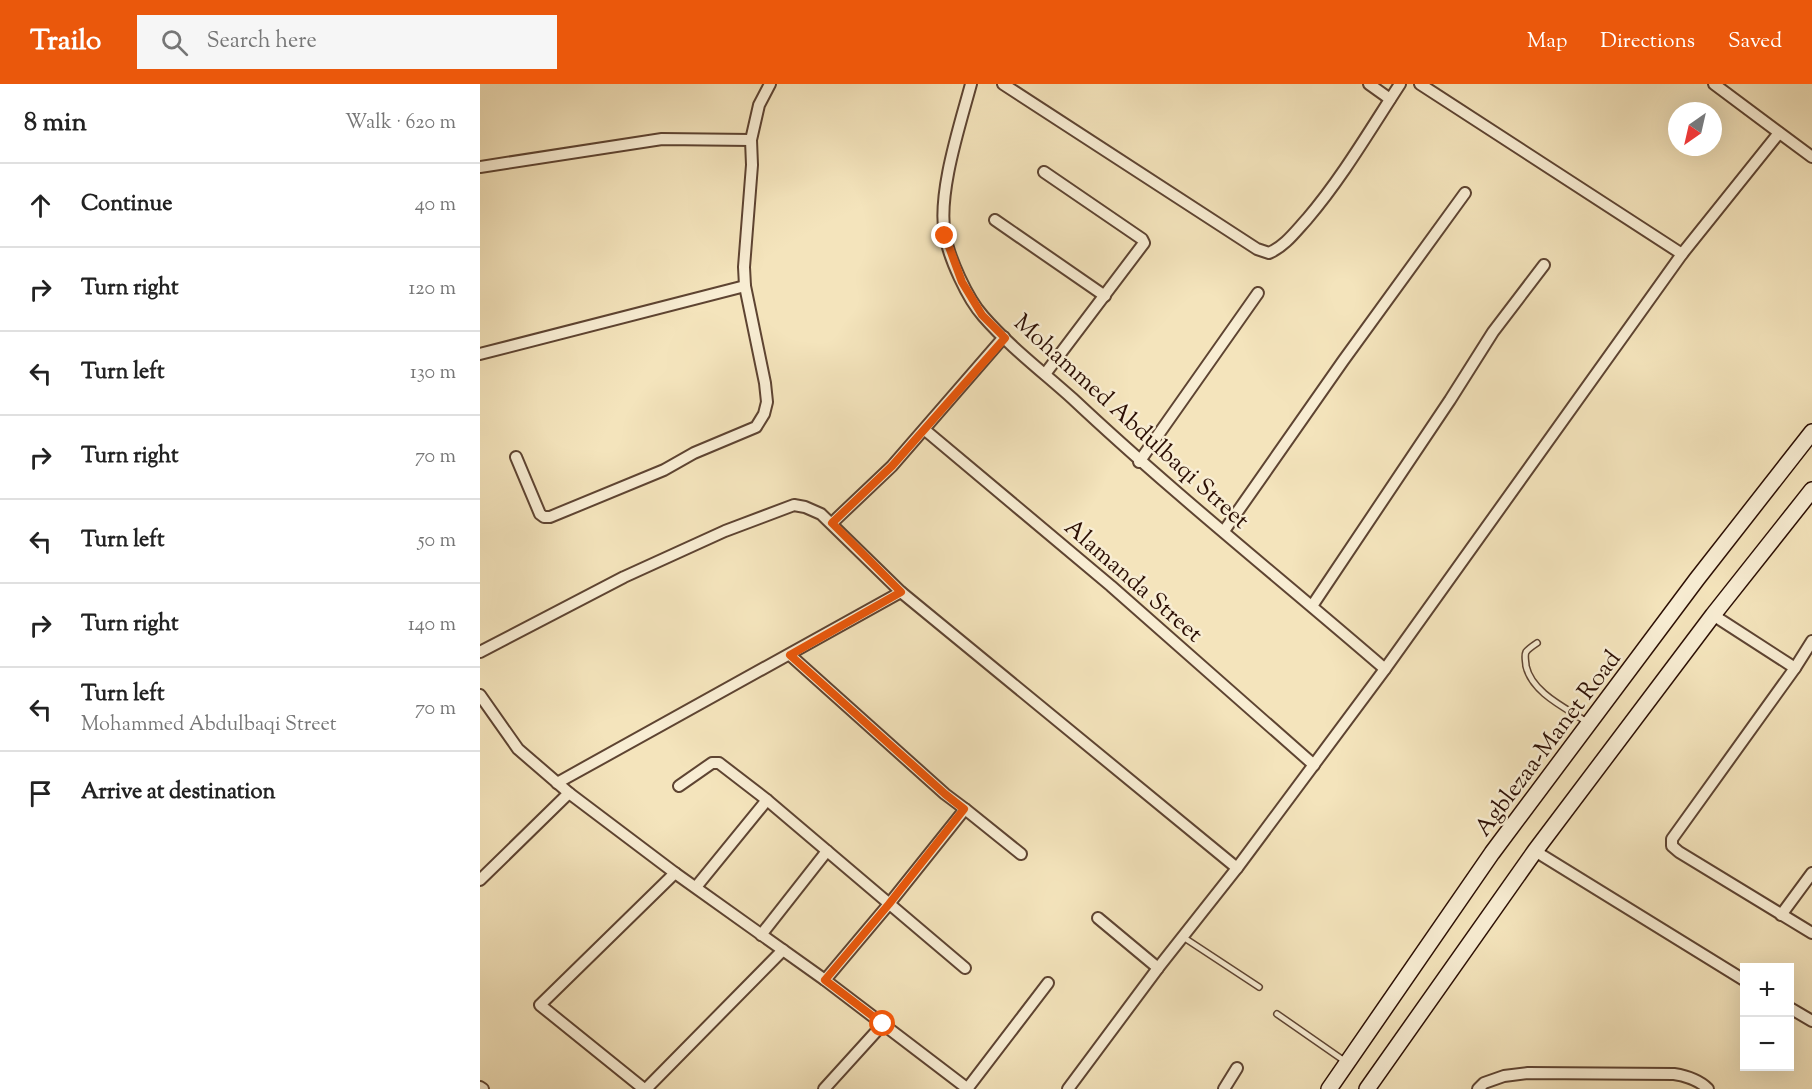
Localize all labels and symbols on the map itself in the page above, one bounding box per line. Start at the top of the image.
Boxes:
north arrow [1668,102,1722,156]
route end [931,222,957,248]
street label: Mohammed Abdulbaqi Street [1005,307,1256,538]
street label: Alamanda Street [1056,512,1209,651]
street label: Agblezaa-Manet Road [1467,644,1630,844]
route start [869,1010,895,1036]

